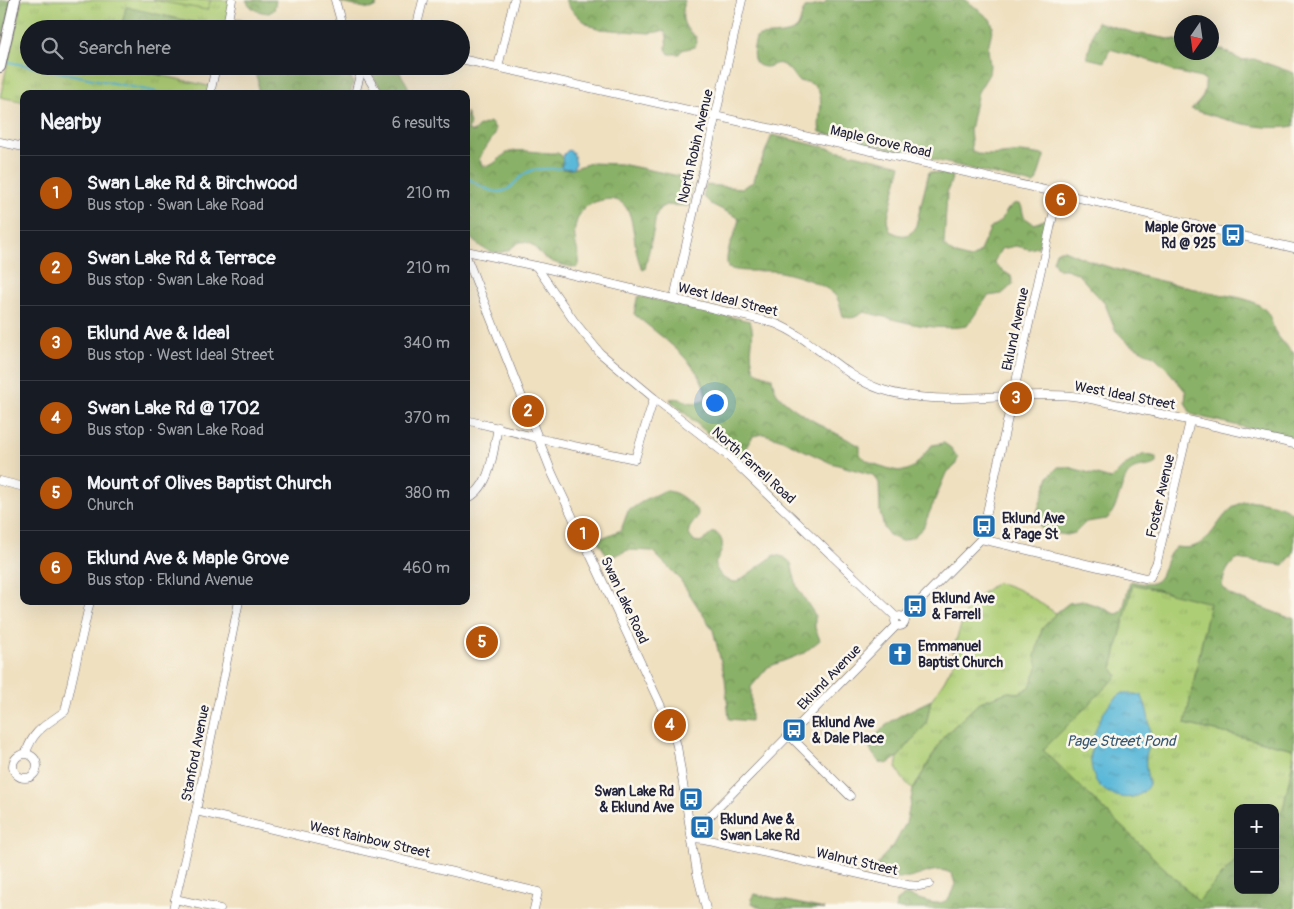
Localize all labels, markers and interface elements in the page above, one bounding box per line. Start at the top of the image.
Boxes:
north arrow [1174,15,1219,60]
search box [20,20,470,75]
icon: search [38,34,66,62]
text: Search here [78,36,171,60]
street label: North Robin Avenue [674,88,717,205]
text: Nearby [40,109,101,136]
text: 6 results [392,113,450,133]
street label: Maple Grove Road [829,122,933,161]
text: Swan Lake Rd & Birchwood [87,171,298,195]
pin: 6 [1045,181,1077,219]
text: 1 [53,183,59,203]
text: 210 m [406,183,450,203]
text: Bus stop · Swan Lake Road [87,195,264,215]
place label: Maple Grove Rd @ 925 [1145,219,1217,252]
bus stop icon: Maple Grove Rd @ 925 [1220,222,1246,248]
text: Swan Lake Rd & Terrace [87,246,276,270]
text: 2 [52,258,60,278]
text: 210 m [406,258,450,278]
text: Bus stop · Swan Lake Road [87,270,264,290]
street label: West Ideal Street [676,279,780,320]
street label: Eklund Avenue [998,286,1033,372]
text: Eklund Ave & Ideal [87,321,230,345]
text: 3 [52,333,60,353]
text: 340 m [403,333,450,353]
text: Bus stop · West Ideal Street [87,345,274,365]
street label: West Ideal Street [1073,377,1177,414]
pin: 3 [1000,379,1032,417]
your location [702,390,728,416]
pin: 2 [512,392,544,430]
text: Swan Lake Rd @ 1702 [87,396,260,420]
text: 4 [51,408,61,428]
text: 370 m [404,408,450,428]
text: Bus stop · Swan Lake Road [87,420,264,440]
street label: North Farrell Road [708,423,799,507]
street label: Foster Avenue [1143,453,1178,539]
text: Mount of Olives Baptist Church [87,471,331,495]
text: 5 [52,483,60,503]
text: 380 m [404,483,450,503]
text: Church [87,495,134,515]
place label: Eklund Ave & Page St [1002,510,1066,543]
bus stop icon: Eklund Ave & Page St [971,513,997,539]
pin: 1 [567,515,599,553]
text: Eklund Ave & Maple Grove [87,546,289,570]
street label: Swan Lake Road [597,554,652,646]
text: 6 [51,558,61,578]
text: 460 m [403,558,450,578]
text: Bus stop · Eklund Avenue [87,570,253,590]
place label: Eklund Ave & Farrell [932,590,996,623]
bus stop icon: Eklund Ave & Farrell [902,593,928,619]
pin: 5 [466,623,498,661]
place label: Emmanuel Baptist Church [918,638,1003,671]
street label: Eklund Avenue [794,641,865,714]
church icon: Emmanuel Baptist Church [887,641,913,667]
street label: Stanford Avenue [178,703,213,803]
pin: 4 [654,706,686,744]
place label: Eklund Ave & Dale Place [812,714,885,747]
bus stop icon: Eklund Ave & Dale Place [781,717,807,743]
water label: Page Street Pond [1067,732,1177,751]
place label: Swan Lake Rd & Eklund Ave [594,783,675,816]
bus stop icon: Swan Lake Rd & Eklund Ave [678,786,704,812]
map controls [1234,804,1279,894]
button: + [1234,804,1279,849]
place label: Eklund Ave & Swan Lake Rd [720,811,800,844]
bus stop icon: Eklund Ave & Swan Lake Rd [689,814,715,840]
street label: West Rainbow Street [308,817,432,862]
street label: Walnut Street [814,844,900,879]
button: − [1234,849,1279,894]

